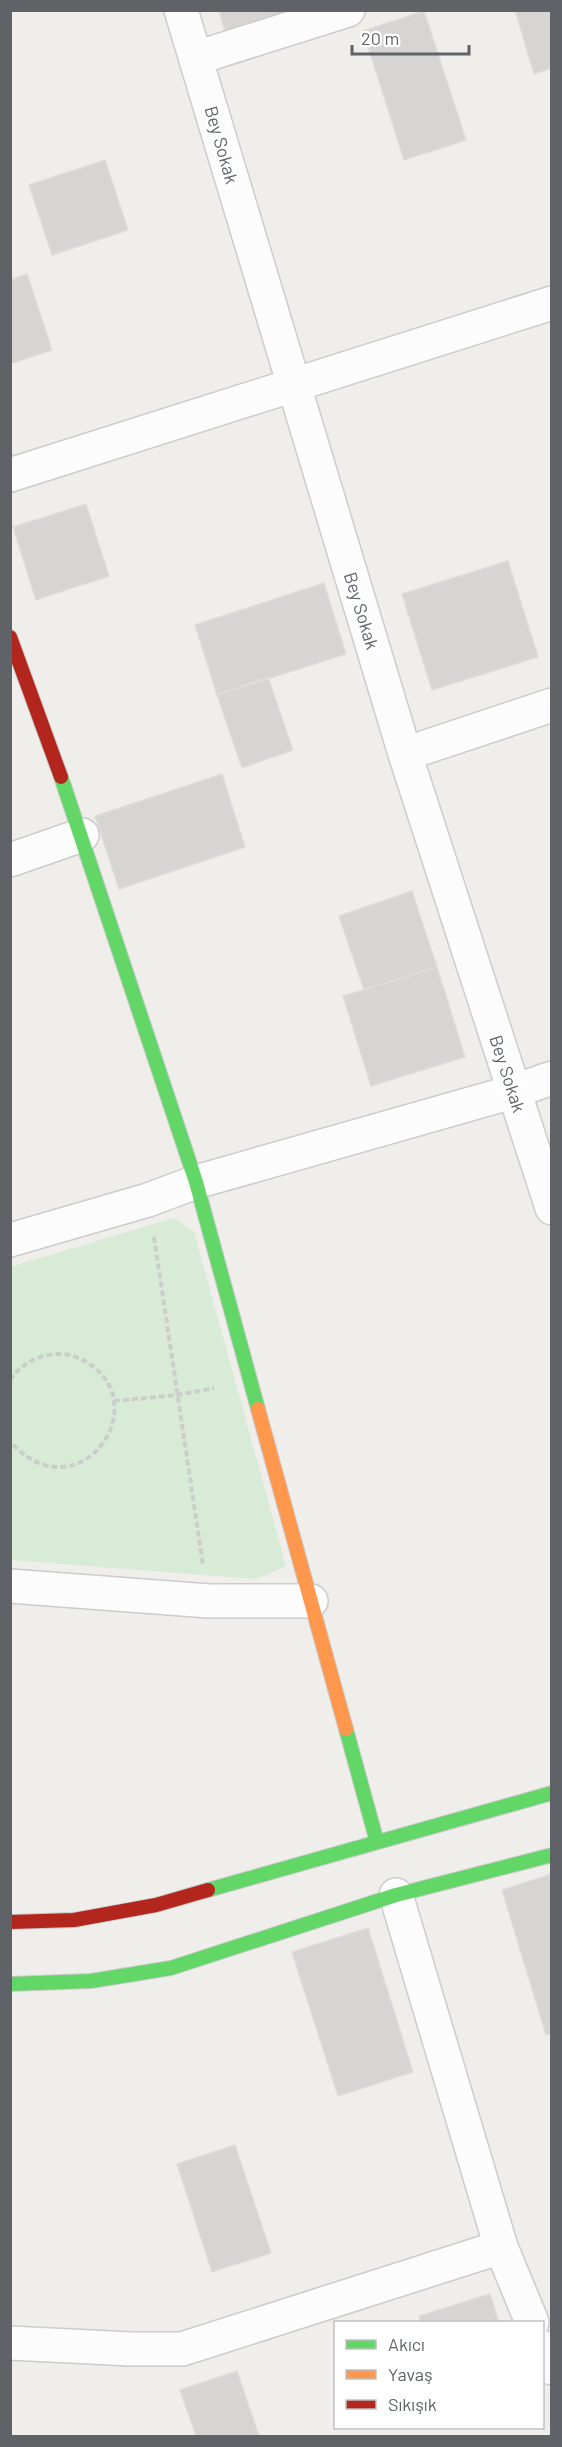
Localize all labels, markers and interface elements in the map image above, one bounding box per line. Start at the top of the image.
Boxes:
scale bar [352,18,469,56]
text: 20 m [361,27,399,49]
street label: Bey Sokak [200,103,244,186]
street label: Bey Sokak [340,569,384,652]
street label: Bey Sokak [485,1032,531,1115]
legend [334,2321,544,2429]
text: Akıcı [388,2333,425,2355]
text: Yavaş [388,2363,433,2385]
text: Sıkışık [388,2393,437,2415]

